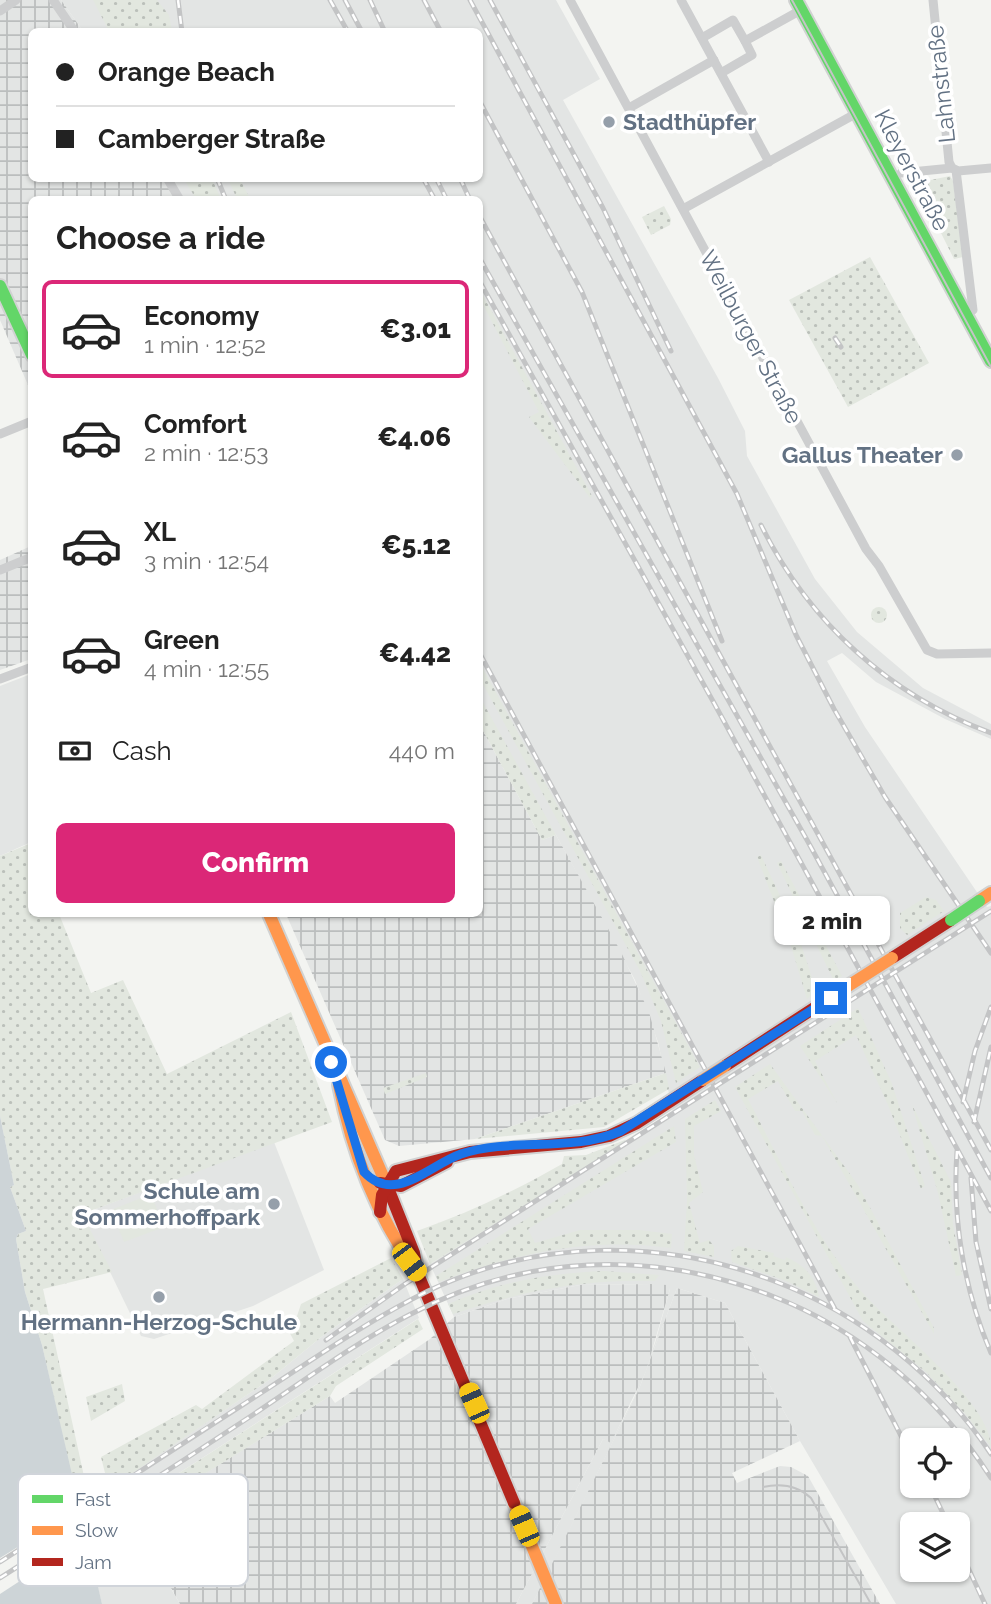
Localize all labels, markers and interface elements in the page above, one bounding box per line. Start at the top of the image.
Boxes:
street label: Lahnstraße [921,24,960,144]
text: Orange Beach [98,57,275,87]
street label: Kleyerstraße [869,105,956,235]
place label: Stadthüpfer [623,108,756,135]
marker: Stadthüpfer [601,114,617,130]
text: Camberger Straße [98,124,325,154]
text: Choose a ride [56,219,265,256]
street label: Weilburger Straße [694,246,808,428]
icon: car [60,298,123,361]
text: Economy [144,301,259,331]
text: €3.01 [380,314,451,344]
text: 1 min · 12:52 [144,331,266,358]
icon: car [60,406,123,469]
text: Comfort [144,409,247,439]
text: €4.06 [377,422,451,452]
text: 2 min · 12:53 [144,439,268,466]
place label: Gallus Theater [782,441,943,468]
marker: Gallus Theater [949,447,965,463]
icon: car [60,514,123,577]
text: XL [144,517,176,547]
text: €5.12 [381,530,451,560]
text: 3 min · 12:54 [144,547,269,574]
icon: car [60,622,123,685]
text: Green [144,625,220,655]
text: €4.42 [379,638,451,668]
text: 4 min · 12:55 [144,655,269,682]
icon: cash [56,732,94,770]
text: Cash [112,736,172,766]
text: 440 m [389,737,455,764]
button: Confirm [56,823,455,903]
callout: 2 min [773,897,889,946]
text: 2 min [802,907,862,934]
route end [815,982,847,1014]
route start [315,1046,347,1078]
place label: Schule am Sommerhoffpark [74,1177,260,1230]
marker: Schule am Sommerhoffpark [266,1196,282,1212]
car [388,1239,431,1285]
marker: Hermann-Herzog-Schule [151,1289,167,1305]
place label: Hermann-Herzog-Schule [21,1308,298,1335]
car [456,1380,493,1426]
map controls [900,1428,970,1582]
button: locate [900,1428,970,1498]
legend [18,1474,248,1586]
text: Fast [75,1488,111,1510]
car [507,1503,542,1549]
button: layers [900,1512,970,1582]
text: Slow [75,1519,119,1541]
text: Jam [75,1551,112,1573]

